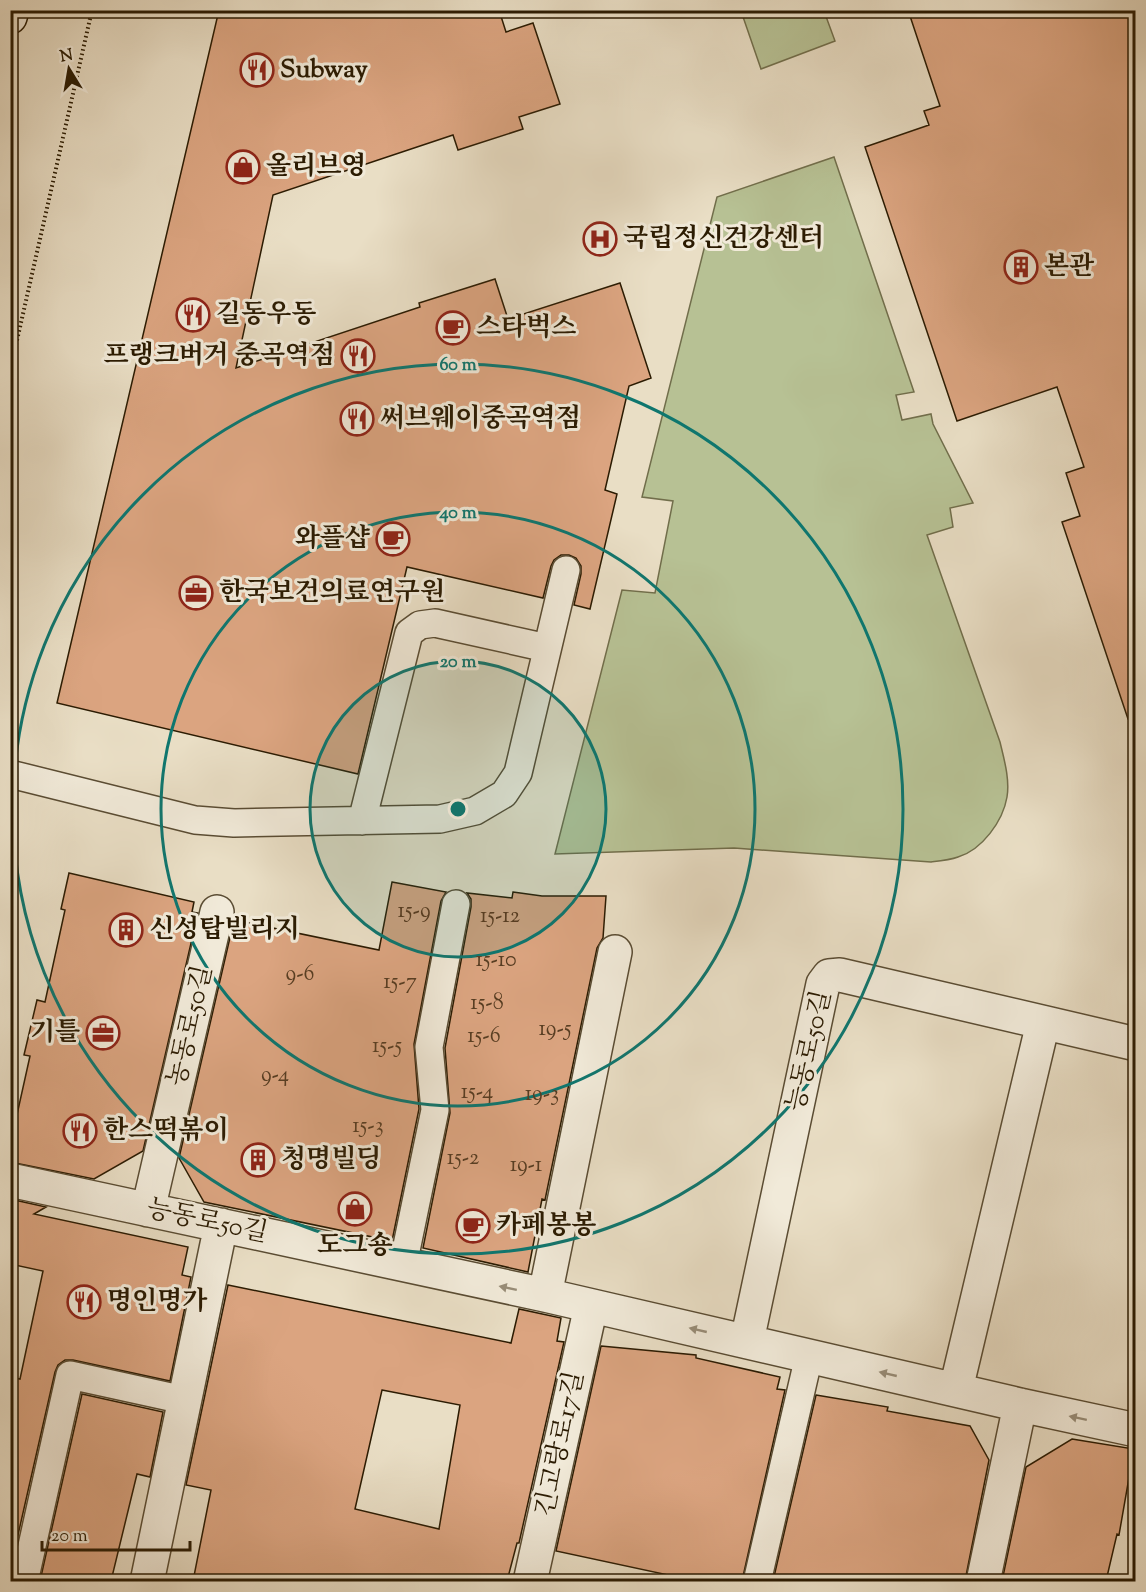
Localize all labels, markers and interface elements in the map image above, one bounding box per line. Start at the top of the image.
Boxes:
north arrow [39,39,99,99]
text: N [58,44,75,69]
restaurant icon: Subway [239,52,275,88]
place label: Subway [280,52,368,89]
shop icon: 올리브영 [225,149,261,185]
place label: 올리브영 [266,149,366,186]
hospital icon: 국립정신건강센터 [582,221,618,257]
place label: 국립정신건강센터 [623,221,824,258]
building icon: 본관 [1003,249,1039,285]
place label: 본관 [1044,249,1095,286]
restaurant icon: 길동우동 [175,297,211,333]
place label: 길동우동 [216,297,316,334]
cafe icon: 스타벅스 [435,310,471,346]
place label: 스타벅스 [476,310,576,347]
place label: 프랭크버거 중곡역점 [103,338,335,375]
restaurant icon: 프랭크버거 중곡역점 [340,338,376,374]
text: 60 m [439,353,477,379]
restaurant icon: 써브웨이중곡역점 [339,401,375,437]
place label: 써브웨이중곡역점 [380,401,581,438]
text: 40 m [438,501,477,527]
place label: 와플샵 [295,521,371,558]
cafe icon: 와플샵 [375,521,411,557]
office icon: 한국보건의료연구원 [178,575,214,611]
place label: 한국보건의료연구원 [219,575,445,612]
text: 20 m [440,650,476,676]
centre of rings [448,799,468,819]
house number: 15-9 [397,896,431,928]
house number: 15-12 [480,901,520,933]
building icon: 신성탑빌리지 [108,912,144,948]
place label: 신성탑빌리지 [149,912,300,949]
house number: 15-10 [475,945,517,977]
house number: 9-6 [285,959,315,991]
street label: 농동로50길 [159,962,223,1090]
house number: 15-7 [383,967,417,999]
street label: 능동로50길 [778,987,842,1115]
house number: 15-8 [470,988,504,1020]
house number: 19-5 [539,1014,572,1046]
place label: 기틀 [30,1015,80,1052]
office icon: 기틀 [85,1015,121,1051]
house number: 15-6 [467,1021,501,1053]
house number: 15-5 [372,1031,402,1063]
house number: 9-4 [261,1060,289,1092]
house number: 15-4 [461,1077,493,1109]
house number: 19-3 [525,1079,559,1111]
house number: 15-3 [352,1111,384,1143]
restaurant icon: 한스떡볶이 [62,1113,98,1149]
place label: 한스떡볶이 [103,1113,229,1150]
building icon: 청명빌딩 [240,1142,276,1178]
place label: 청명빌딩 [281,1142,381,1179]
house number: 15-2 [447,1143,479,1175]
house number: 19-1 [510,1150,543,1182]
street label: 능동로50길 [143,1191,271,1253]
shop icon: 도그숑 [337,1191,373,1227]
cafe icon: 카페봉봉 [455,1208,491,1244]
place label: 카페봉봉 [496,1208,596,1245]
place label: 도그숑 [317,1228,393,1265]
one-way arrow [499,1282,517,1292]
restaurant icon: 명인명가 [66,1284,102,1320]
place label: 명인명가 [107,1284,208,1321]
one-way arrow [689,1325,708,1334]
street label: 긴고랑로17길 [528,1368,594,1520]
one-way arrow [879,1369,898,1378]
one-way arrow [1069,1413,1088,1422]
scale bar [42,1514,190,1552]
text: 20 m [51,1524,88,1550]

